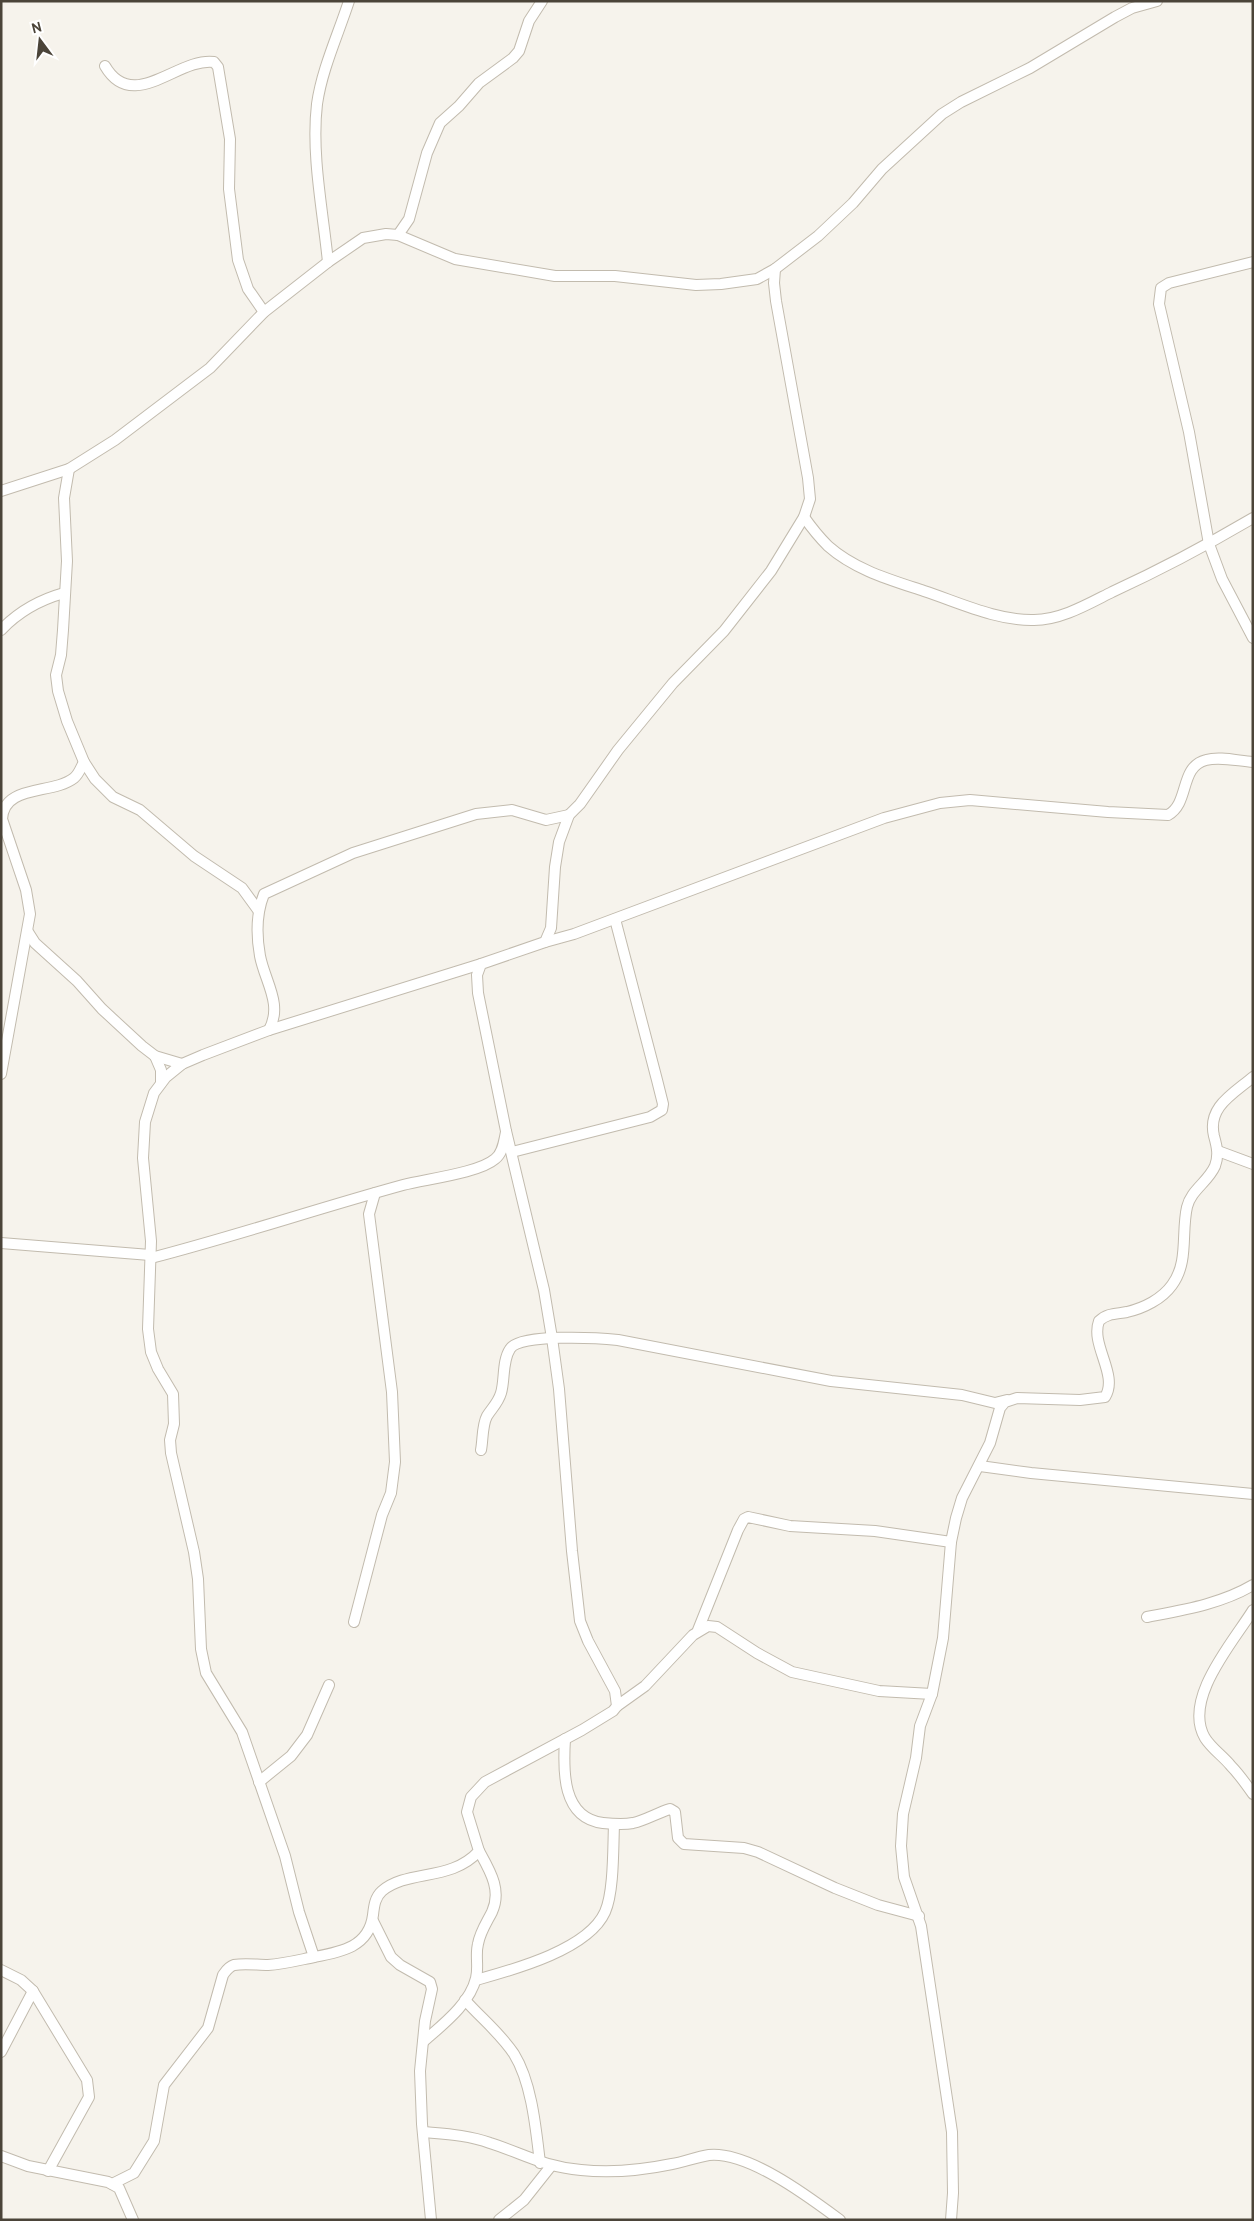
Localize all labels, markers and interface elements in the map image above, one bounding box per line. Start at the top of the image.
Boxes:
north arrow [15,15,65,65]
text: N [30,19,44,38]

